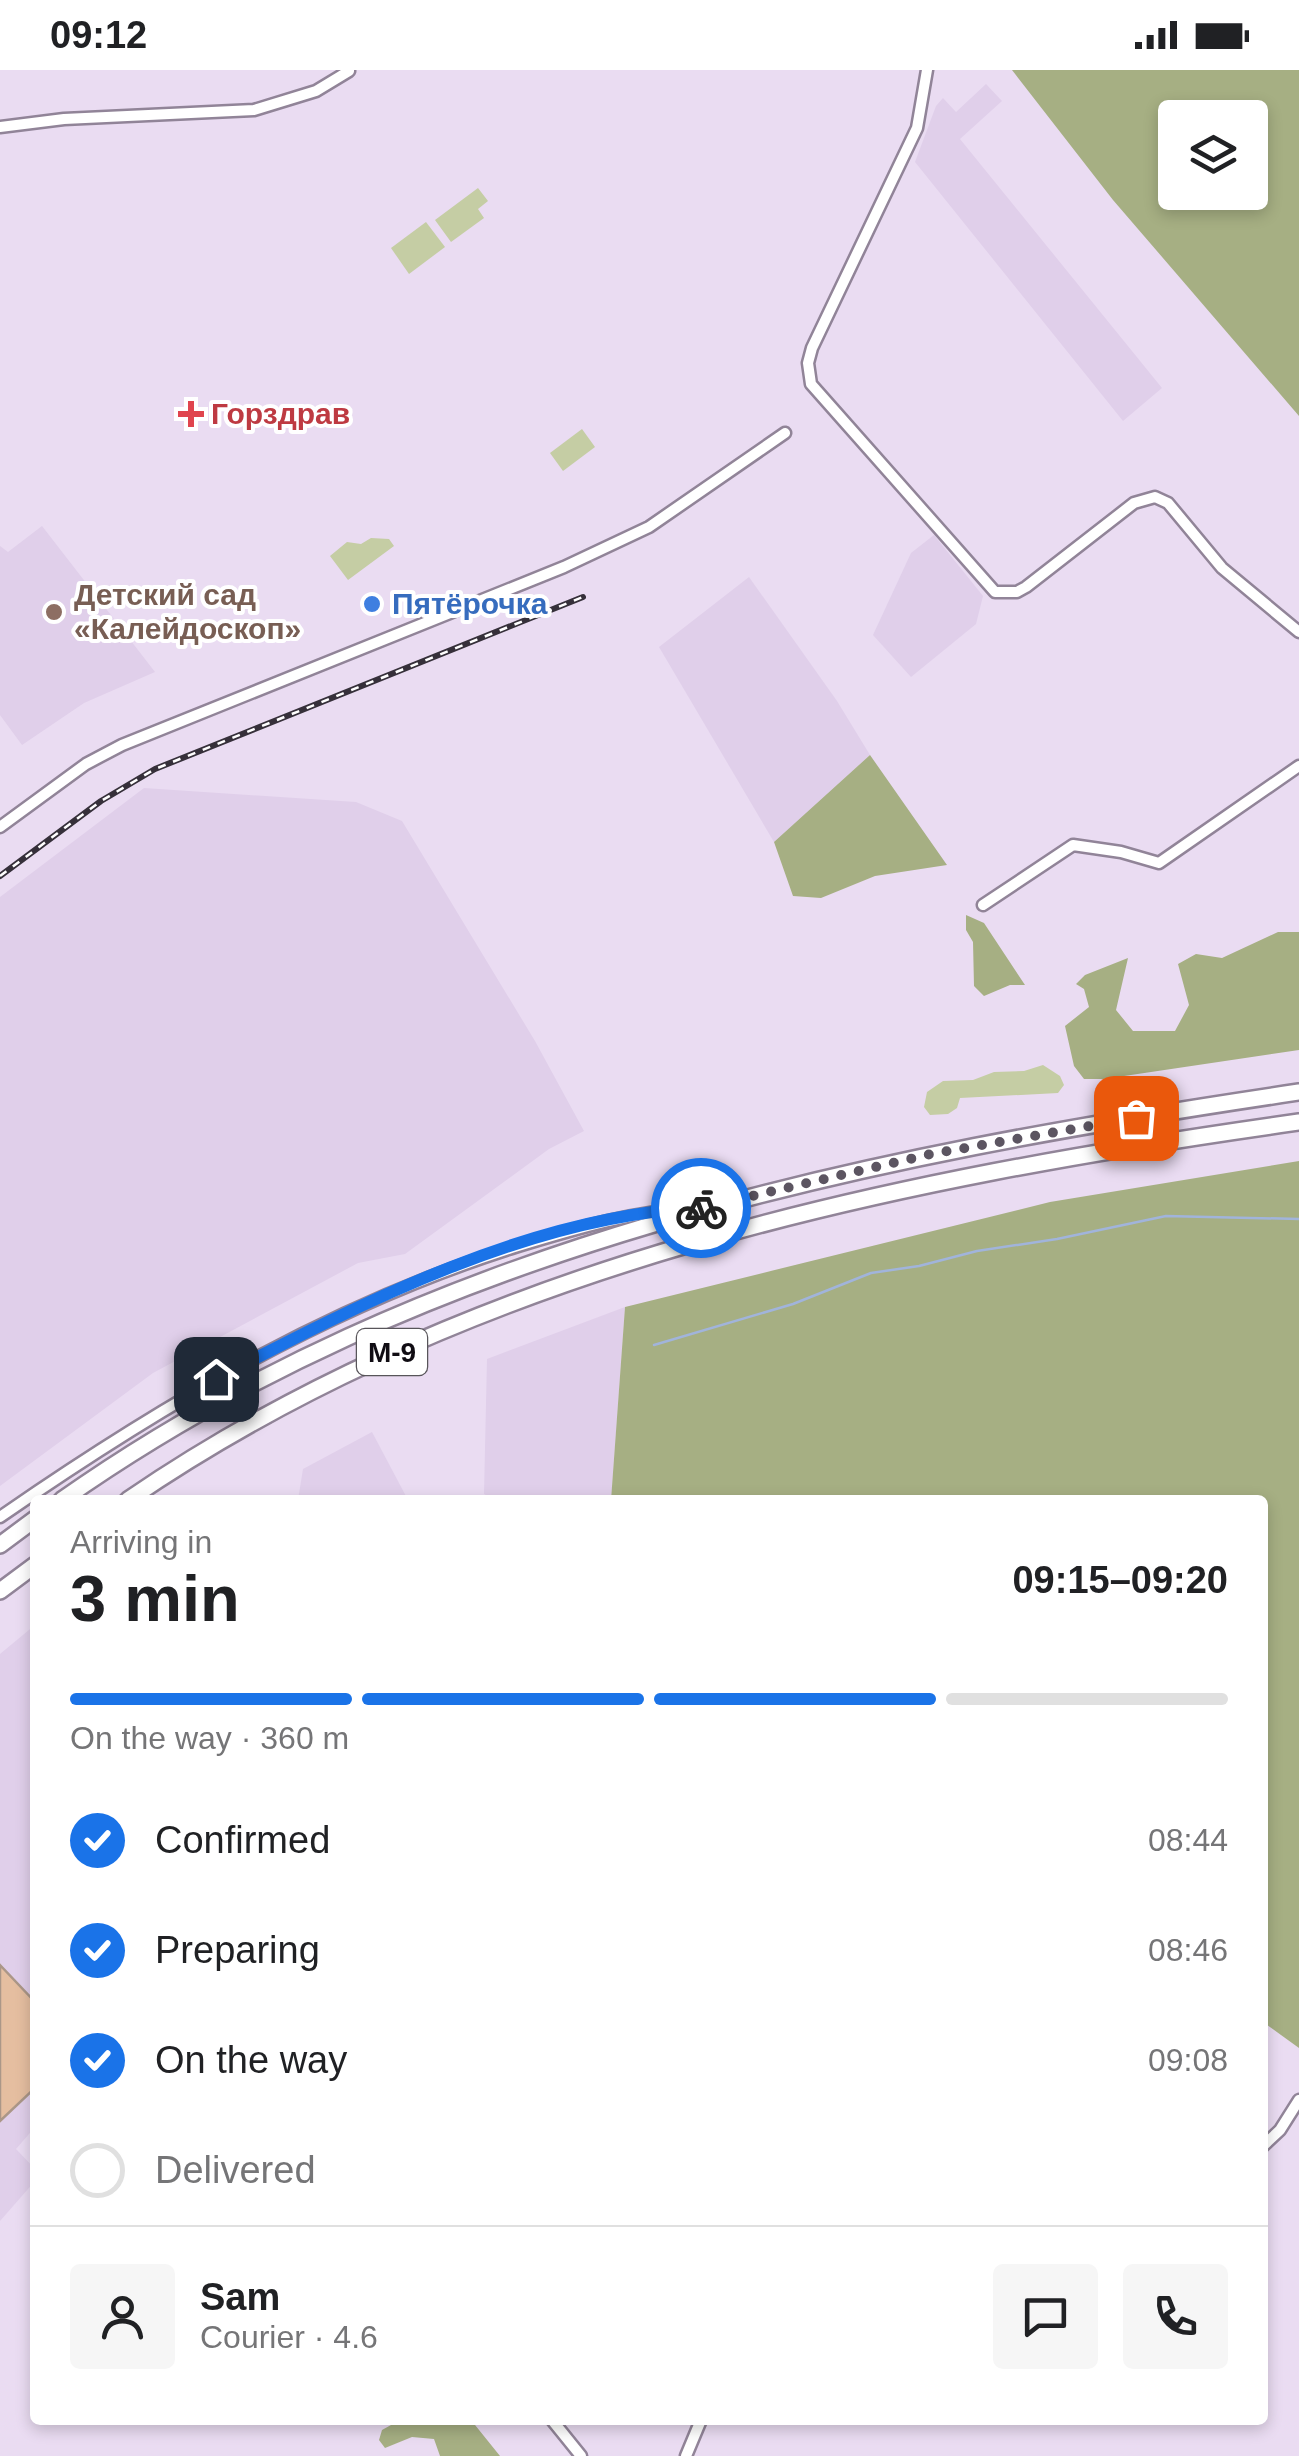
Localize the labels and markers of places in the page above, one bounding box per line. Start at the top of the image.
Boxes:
place label: Горздрав [211,397,350,430]
marker: Горздрав [180,403,202,425]
place label: Детский сад «Калейдоскоп» [74,578,301,645]
place label: Пятёрочка [392,587,548,620]
marker: Пятёрочка [361,593,383,615]
marker: Детский сад «Калейдоскоп» [43,601,65,623]
pin [1094,1076,1179,1161]
pin [174,1337,259,1422]

